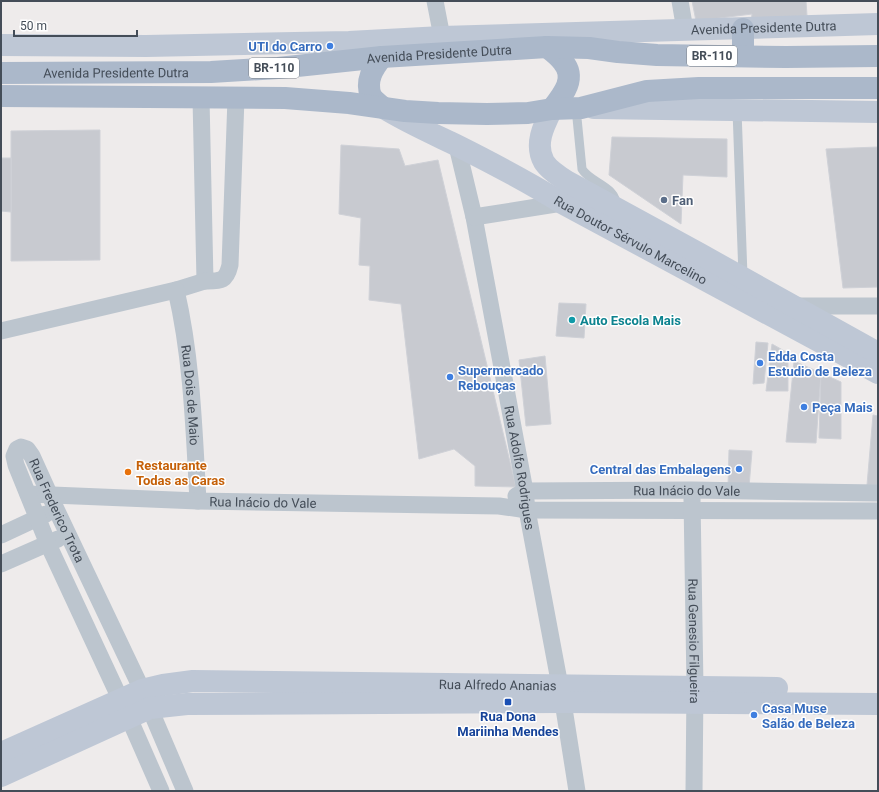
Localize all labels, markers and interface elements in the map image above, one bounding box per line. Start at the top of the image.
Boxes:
scale bar [14,12,137,38]
street label: Avenida Presidente Dutra [691,18,837,38]
text: 50 m [20,19,47,33]
place label: UTI do Carro [248,39,322,54]
marker: UTI do Carro [325,41,335,51]
street label: Avenida Presidente Dutra [366,42,512,67]
road number: BR-110 [687,46,737,66]
road number: BR-110 [249,58,299,78]
street label: Avenida Presidente Dutra [43,65,189,81]
street label: Rua Doutor Sérvulo Marcelino [551,193,710,288]
place label: Fan [672,193,693,208]
marker: Fan [659,195,669,205]
place label: Auto Escola Mais [580,313,681,328]
marker: Auto Escola Mais [567,315,577,325]
street label: Rua Dois de Maio [178,344,202,446]
place label: Edda Costa Estudio de Beleza [768,349,872,379]
marker: Edda Costa Estudio de Beleza [755,358,765,368]
place label: Supermercado Rebouças [458,363,544,393]
marker: Supermercado Rebouças [445,372,455,382]
place label: Peça Mais [812,400,873,415]
marker: Peça Mais [799,402,809,412]
street label: Rua Adolfo Rodrigues [501,405,538,531]
street label: Rua Frederico Trota [26,456,87,565]
place label: Restaurante Todas as Caras [136,458,225,488]
place label: Central das Embalagens [590,462,731,477]
marker: Central das Embalagens [734,464,744,474]
marker: Restaurante Todas as Caras [123,467,133,477]
street label: Rua Inácio do Vale [633,483,740,499]
street label: Rua Inácio do Vale [209,494,317,511]
street label: Rua Genesio Filgueira [685,578,702,704]
street label: Rua Alfredo Ananias [439,677,557,693]
marker: Rua Dona Mariinha Mendes [503,697,513,707]
place label: Casa Muse Salão de Beleza [762,701,855,731]
place label: Rua Dona Mariinha Mendes [457,709,559,739]
marker: Casa Muse Salão de Beleza [749,710,759,720]

